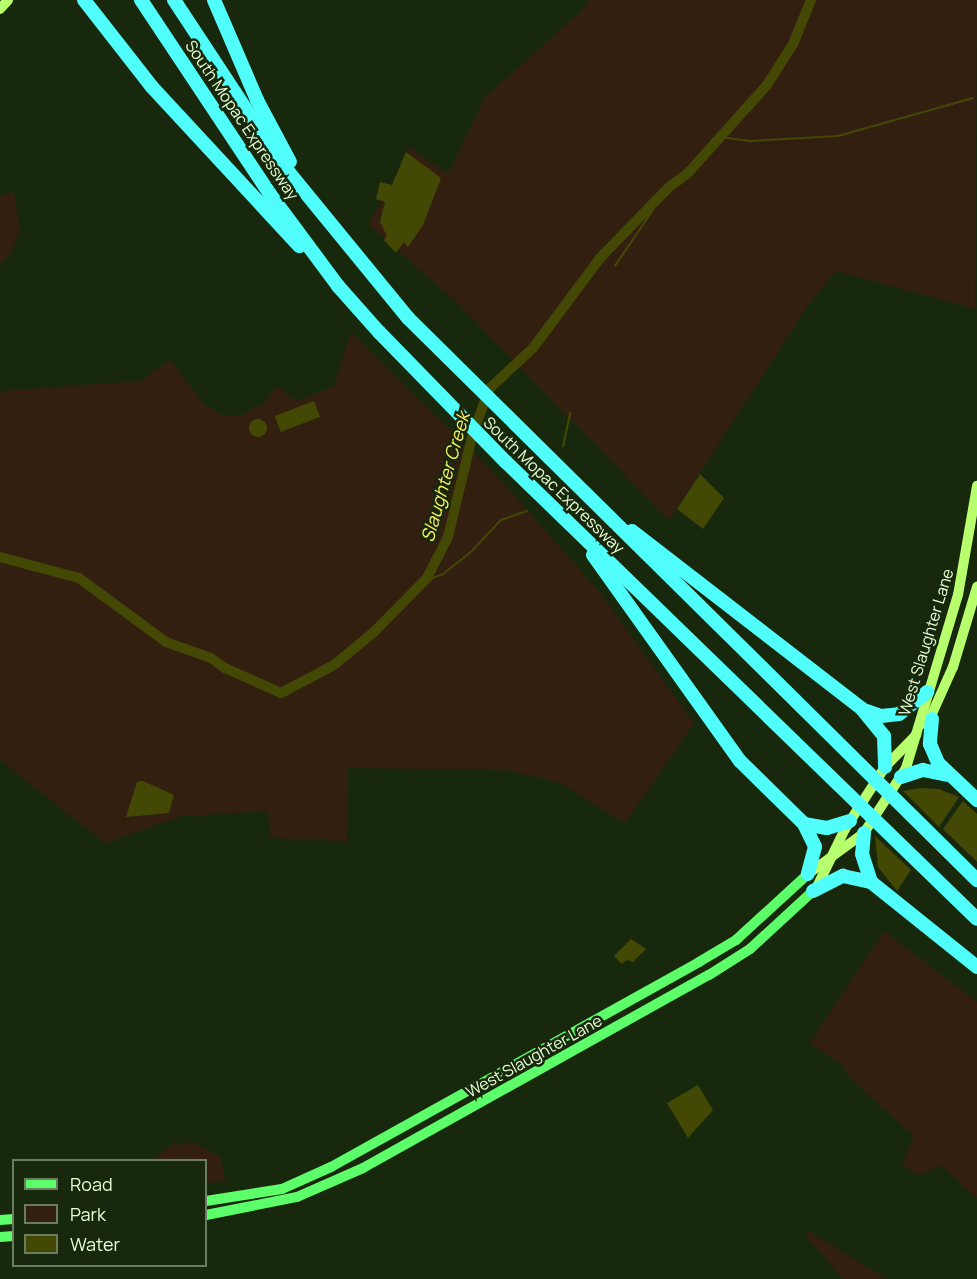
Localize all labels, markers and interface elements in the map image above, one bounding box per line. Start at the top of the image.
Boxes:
street label: South Mopac Expressway [181,37,303,203]
water label: Slaughter Creek [416,410,474,544]
street label: South Mopac Expressway [480,413,628,557]
street label: West Slaughter Lane [895,566,957,718]
street label: West Slaughter Lane [463,1011,605,1101]
legend [12,1159,207,1267]
text: Road [70,1172,113,1196]
text: Park [70,1202,106,1226]
text: Water [70,1232,120,1256]

